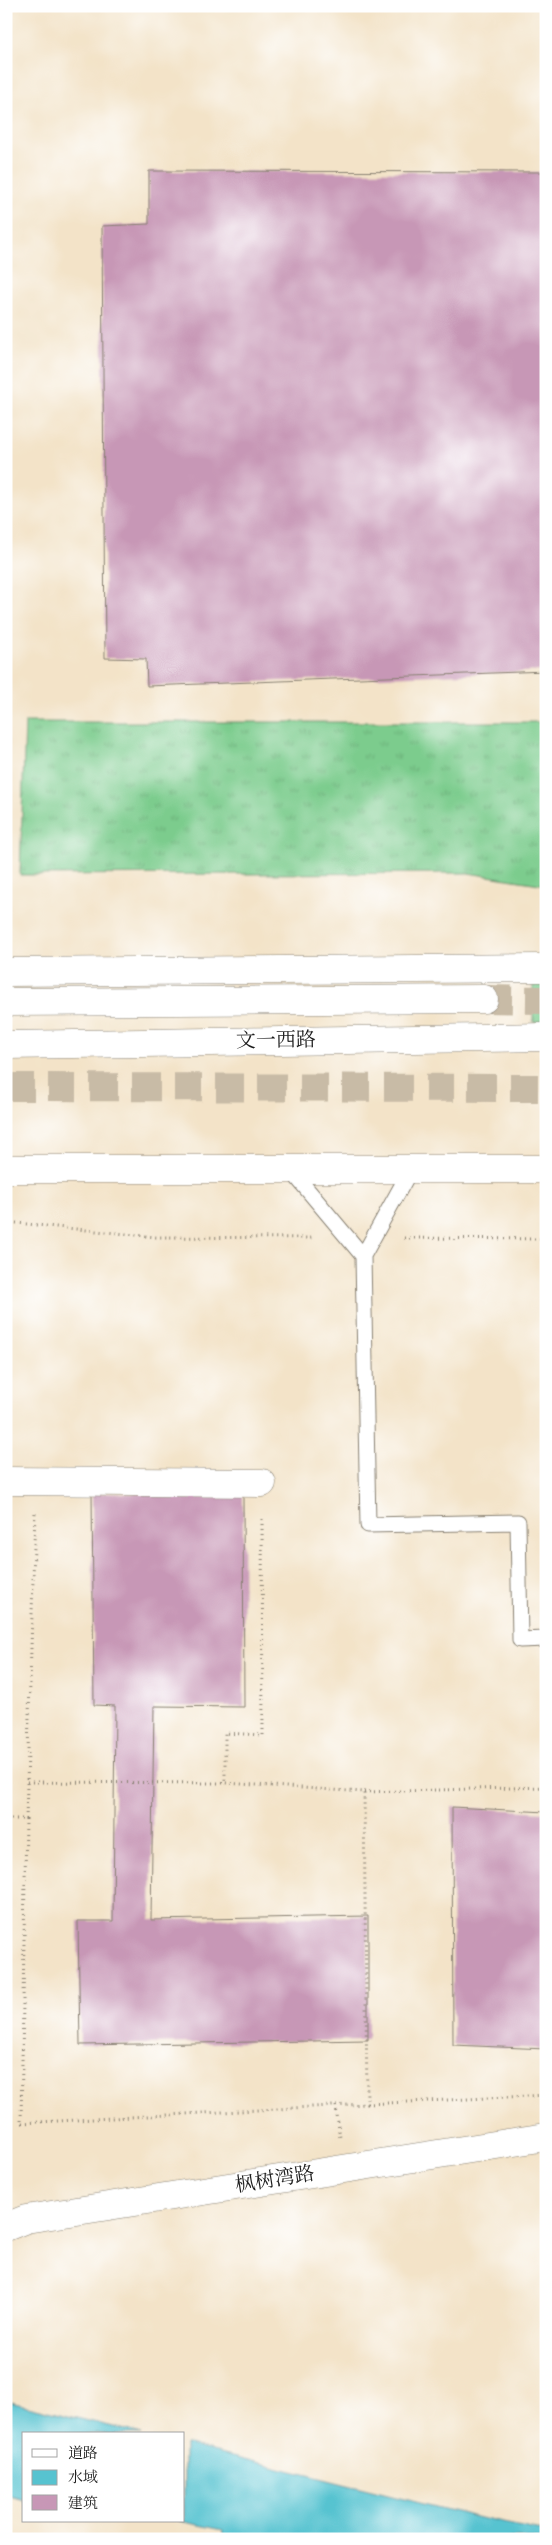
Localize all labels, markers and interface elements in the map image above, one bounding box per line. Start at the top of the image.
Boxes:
street label: 文一西路 [236,1028,316,1054]
street label: 枫树湾路 [234,2161,316,2199]
legend [22,2432,185,2522]
text: 道路 [68,2444,98,2463]
text: 水域 [68,2468,98,2487]
text: 建筑 [68,2494,98,2513]

